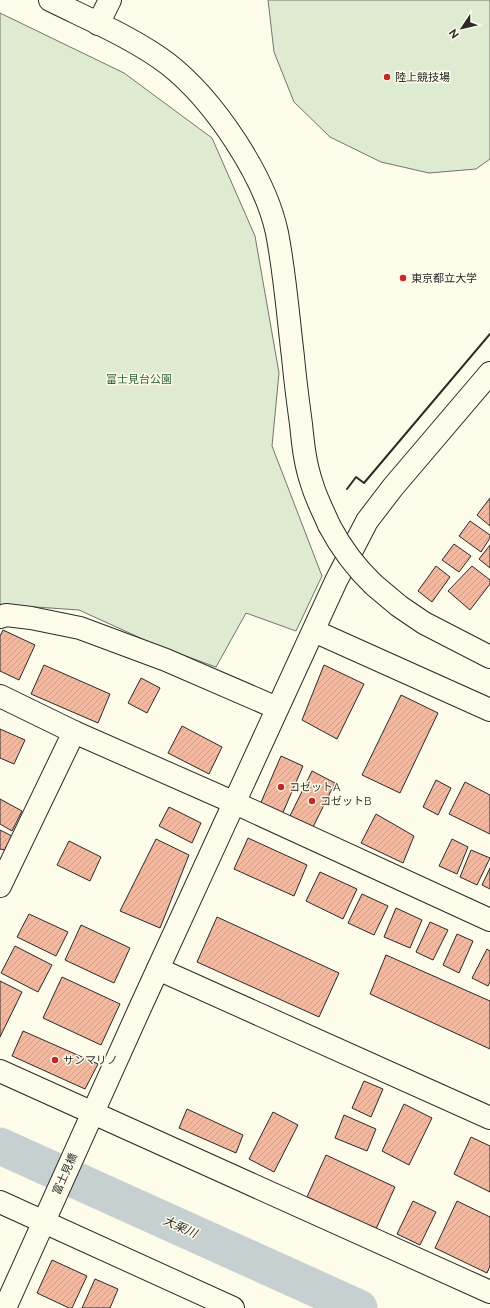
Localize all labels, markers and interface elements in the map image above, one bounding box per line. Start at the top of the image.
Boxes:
north arrow [442,8,482,48]
text: N [446,26,462,41]
place label: 陸上競技場 [395,71,450,84]
marker: 陸上競技場 [382,72,392,82]
place label: 東京都立大学 [411,272,477,285]
marker: 東京都立大学 [398,273,408,283]
park label: 富士見台公園 [106,373,172,386]
place label: コゼットA [289,781,341,794]
marker: コゼットA [276,782,286,792]
place label: コゼットB [320,795,371,808]
marker: コゼットB [307,796,317,806]
place label: サンマリノ [63,1054,118,1067]
marker: サンマリノ [50,1055,60,1065]
street label: 富士見橋 [50,1151,80,1197]
water label: 大栗川 [161,1213,201,1242]

